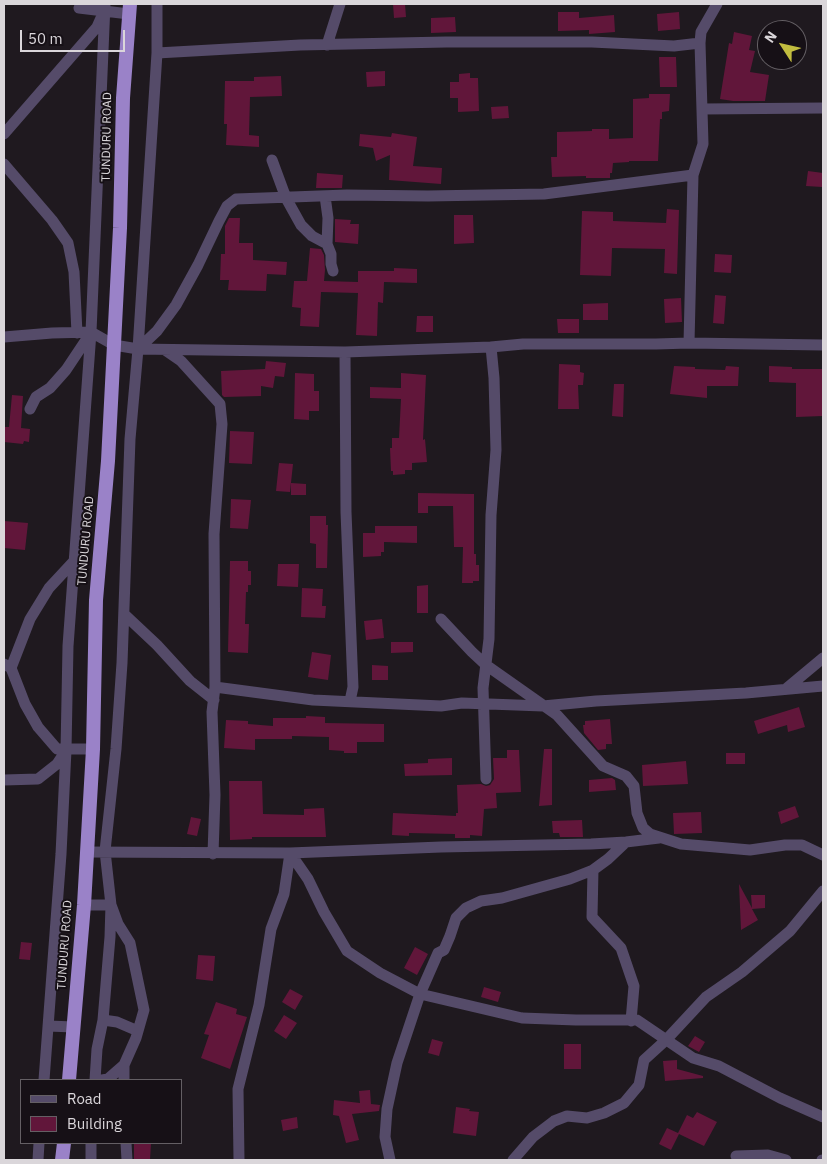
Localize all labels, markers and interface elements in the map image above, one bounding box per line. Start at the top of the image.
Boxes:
scale bar [22,20,128,52]
north arrow [757,20,807,70]
text: N [760,28,781,46]
text: 50 m [28,29,63,48]
street label: TUNDURU ROAD [99,92,115,182]
street label: TUNDURU ROAD [75,496,97,586]
street label: TUNDURU ROAD [55,900,75,990]
legend [20,1079,182,1144]
text: Road [67,1089,102,1108]
text: Building [67,1114,122,1133]

